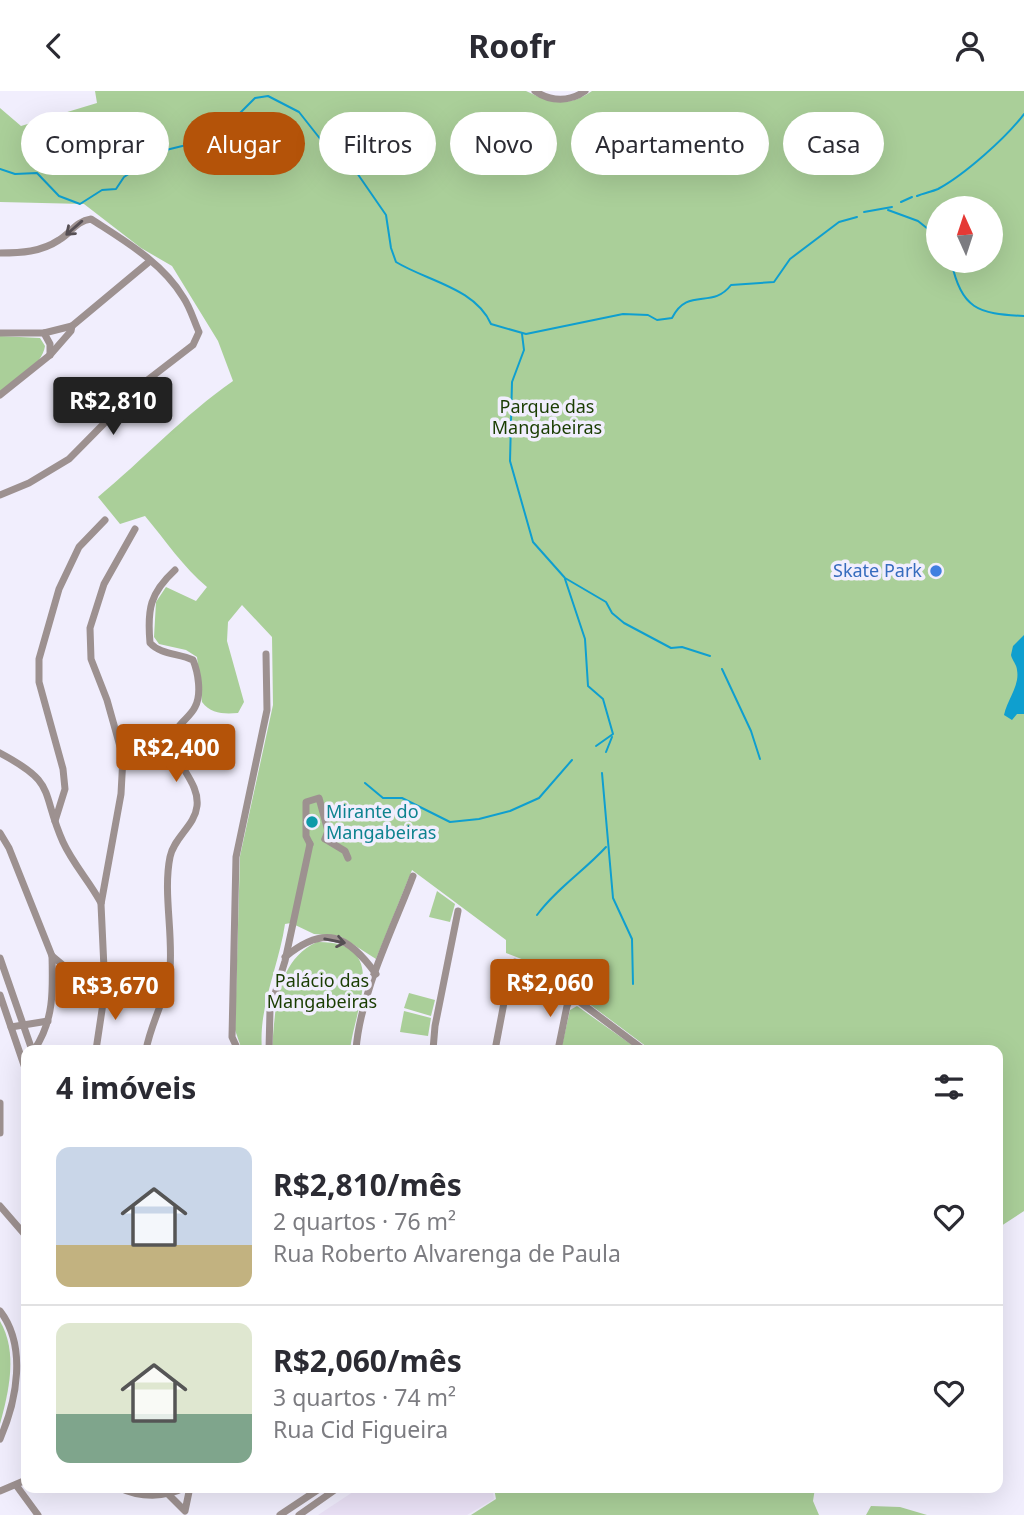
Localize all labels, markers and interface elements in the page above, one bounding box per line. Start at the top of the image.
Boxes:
text: Roofr [468,24,556,67]
icon: back [35,27,73,65]
icon: person [951,27,989,65]
chip: Comprar [21,112,169,175]
chip: Alugar [183,112,305,175]
chip: Filtros [319,112,436,175]
chip: Novo [450,112,557,175]
chip: Apartamento [571,112,769,175]
chip: Casa [783,112,884,175]
north arrow [926,196,1003,273]
map controls [926,196,1003,273]
one-way arrow [65,220,83,236]
pin: R$2,810 [48,377,178,437]
text: R$2,810 [69,384,157,416]
park label: Parque das Mangabeiras [492,394,602,439]
place label: Skate Park [833,558,922,582]
marker: Skate Park [928,563,944,579]
pin: R$2,400 [111,725,241,784]
text: R$2,400 [132,731,220,763]
place label: Mirante do Mangabeiras [326,799,436,844]
marker: Mirante do Mangabeiras [304,814,320,830]
one-way arrow [323,935,345,948]
pin: R$2,060 [485,960,615,1019]
pin: R$3,670 [50,963,180,1022]
text: R$2,060 [506,966,594,998]
park label: Palácio das Mangabeiras [267,968,377,1013]
text: R$3,670 [71,969,159,1001]
text: 4 imóveis [56,1067,196,1108]
icon: filters [930,1068,968,1106]
text: R$2,810/mês [273,1164,462,1205]
icon: home [112,1175,196,1259]
icon: heart [930,1198,968,1236]
text: 2 quartos · 76 m² [273,1205,456,1237]
text: Rua Roberto Alvarenga de Paula [273,1237,621,1269]
text: R$2,060/mês [273,1340,462,1381]
icon: home [112,1351,196,1435]
icon: heart [930,1374,968,1412]
text: 3 quartos · 74 m² [273,1381,456,1413]
text: Rua Cid Figueira [273,1413,448,1445]

